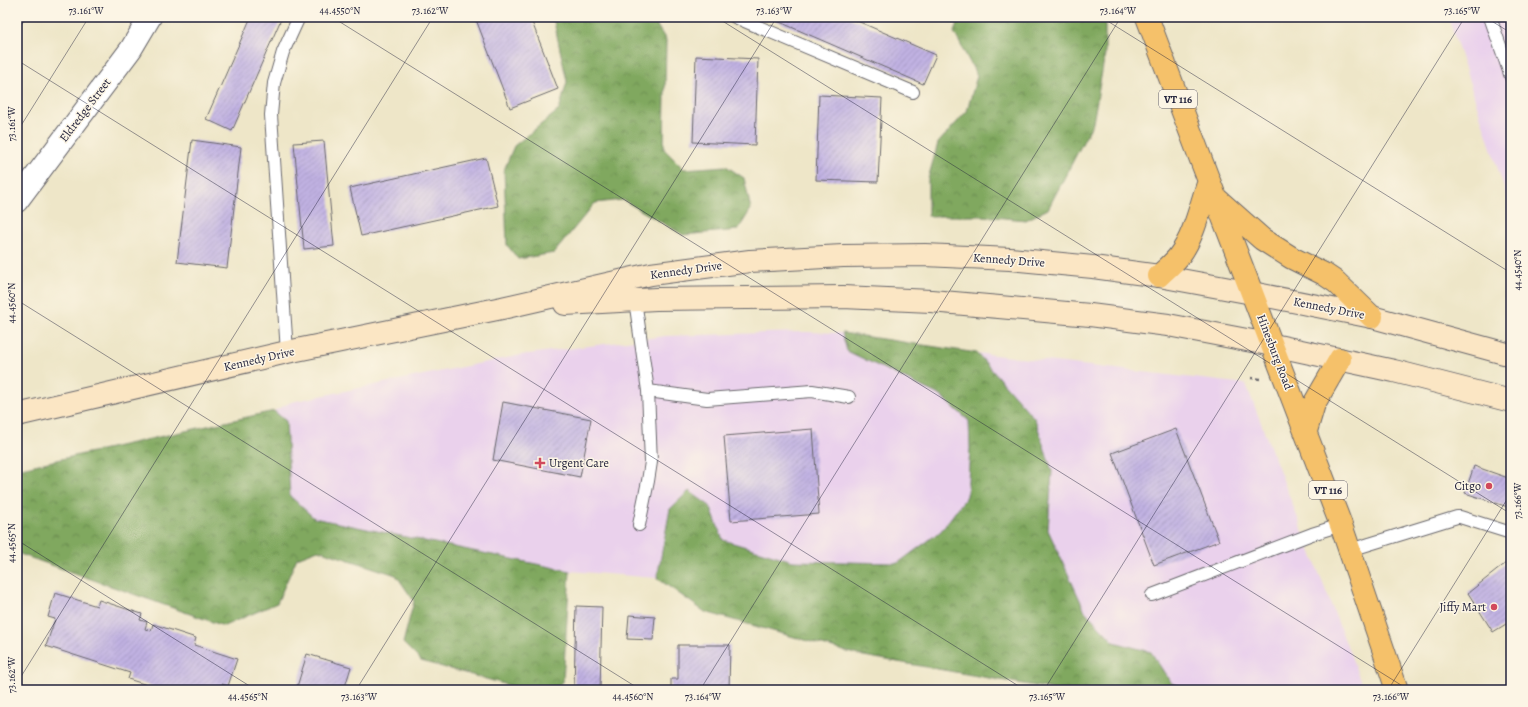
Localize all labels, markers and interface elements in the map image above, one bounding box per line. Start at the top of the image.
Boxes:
text: 73.161°W [68,4,104,17]
text: 44.4550°N [320,4,360,17]
text: 73.162°W [412,4,449,17]
text: 73.163°W [756,4,793,17]
text: 73.164°W [1100,4,1137,17]
text: 73.165°W [1444,4,1481,17]
street label: Eldredge Street [56,75,114,145]
road number: VT 116 [1159,90,1197,108]
text: 73.161°W [5,106,18,142]
text: 44.4540°N [1511,249,1524,291]
street label: Kennedy Drive [972,250,1046,270]
street label: Kennedy Drive [649,257,723,283]
text: 44.4560°N [5,282,18,324]
street label: Kennedy Drive [1292,293,1366,323]
street label: Hinesburg Road [1253,312,1297,393]
street label: Kennedy Drive [222,343,296,375]
place label: Urgent Care [549,455,609,471]
marker: Urgent Care [534,457,546,469]
place label: Citgo [1454,478,1481,494]
road number: VT 116 [1309,481,1347,499]
marker: Citgo [1484,481,1494,491]
text: 73.166°W [1511,482,1524,519]
text: 44.4565°N [5,523,18,563]
place label: Jiffy Mart [1439,599,1486,615]
marker: Jiffy Mart [1489,602,1499,612]
text: 73.162°W [5,656,18,693]
text: 44.4565°N [228,690,268,703]
text: 73.163°W [341,690,378,703]
text: 44.4560°N [612,690,654,703]
text: 73.164°W [685,690,722,703]
text: 73.165°W [1029,690,1066,703]
text: 73.166°W [1373,690,1410,703]

